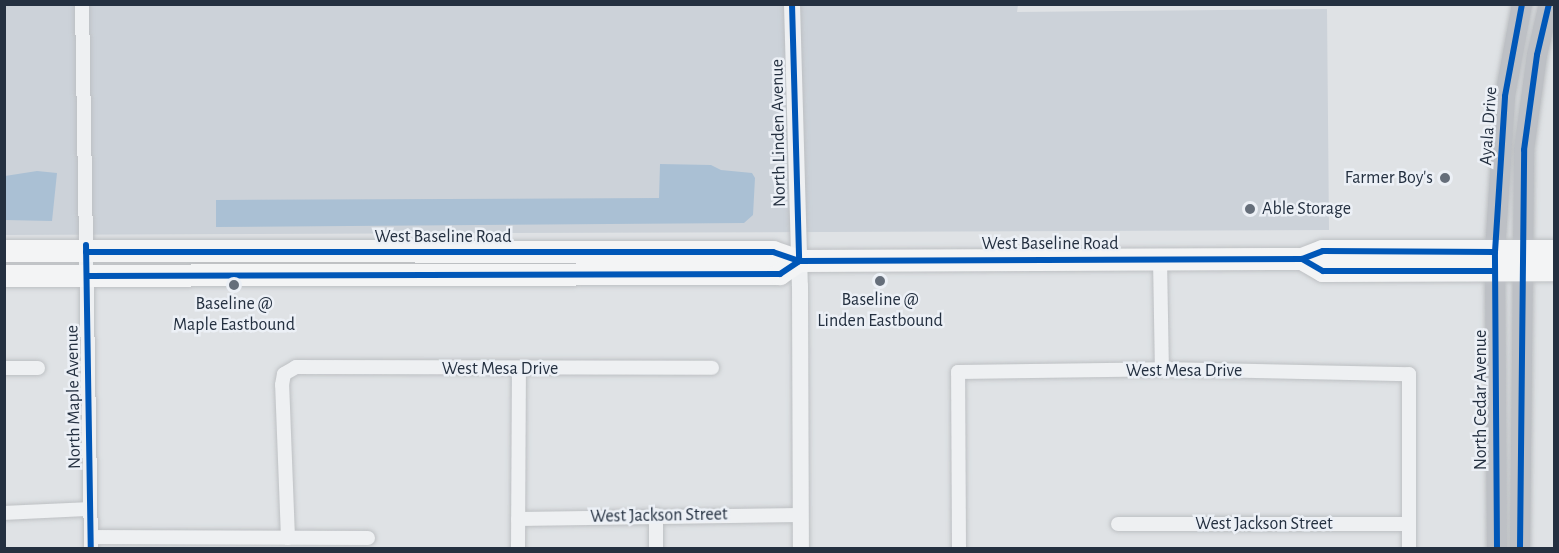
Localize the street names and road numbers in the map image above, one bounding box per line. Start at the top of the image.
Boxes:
street label: North Linden Avenue [767,59,791,207]
street label: Ayala Drive [1475,86,1503,166]
street label: West Baseline Road [374,226,512,248]
street label: West Baseline Road [981,233,1119,255]
street label: North Maple Avenue [62,325,86,469]
street label: North Cedar Avenue [1470,330,1492,470]
street label: West Mesa Drive [442,358,558,380]
street label: West Mesa Drive [1126,360,1242,382]
street label: West Jackson Street [590,504,728,528]
street label: West Jackson Street [1195,513,1333,535]

